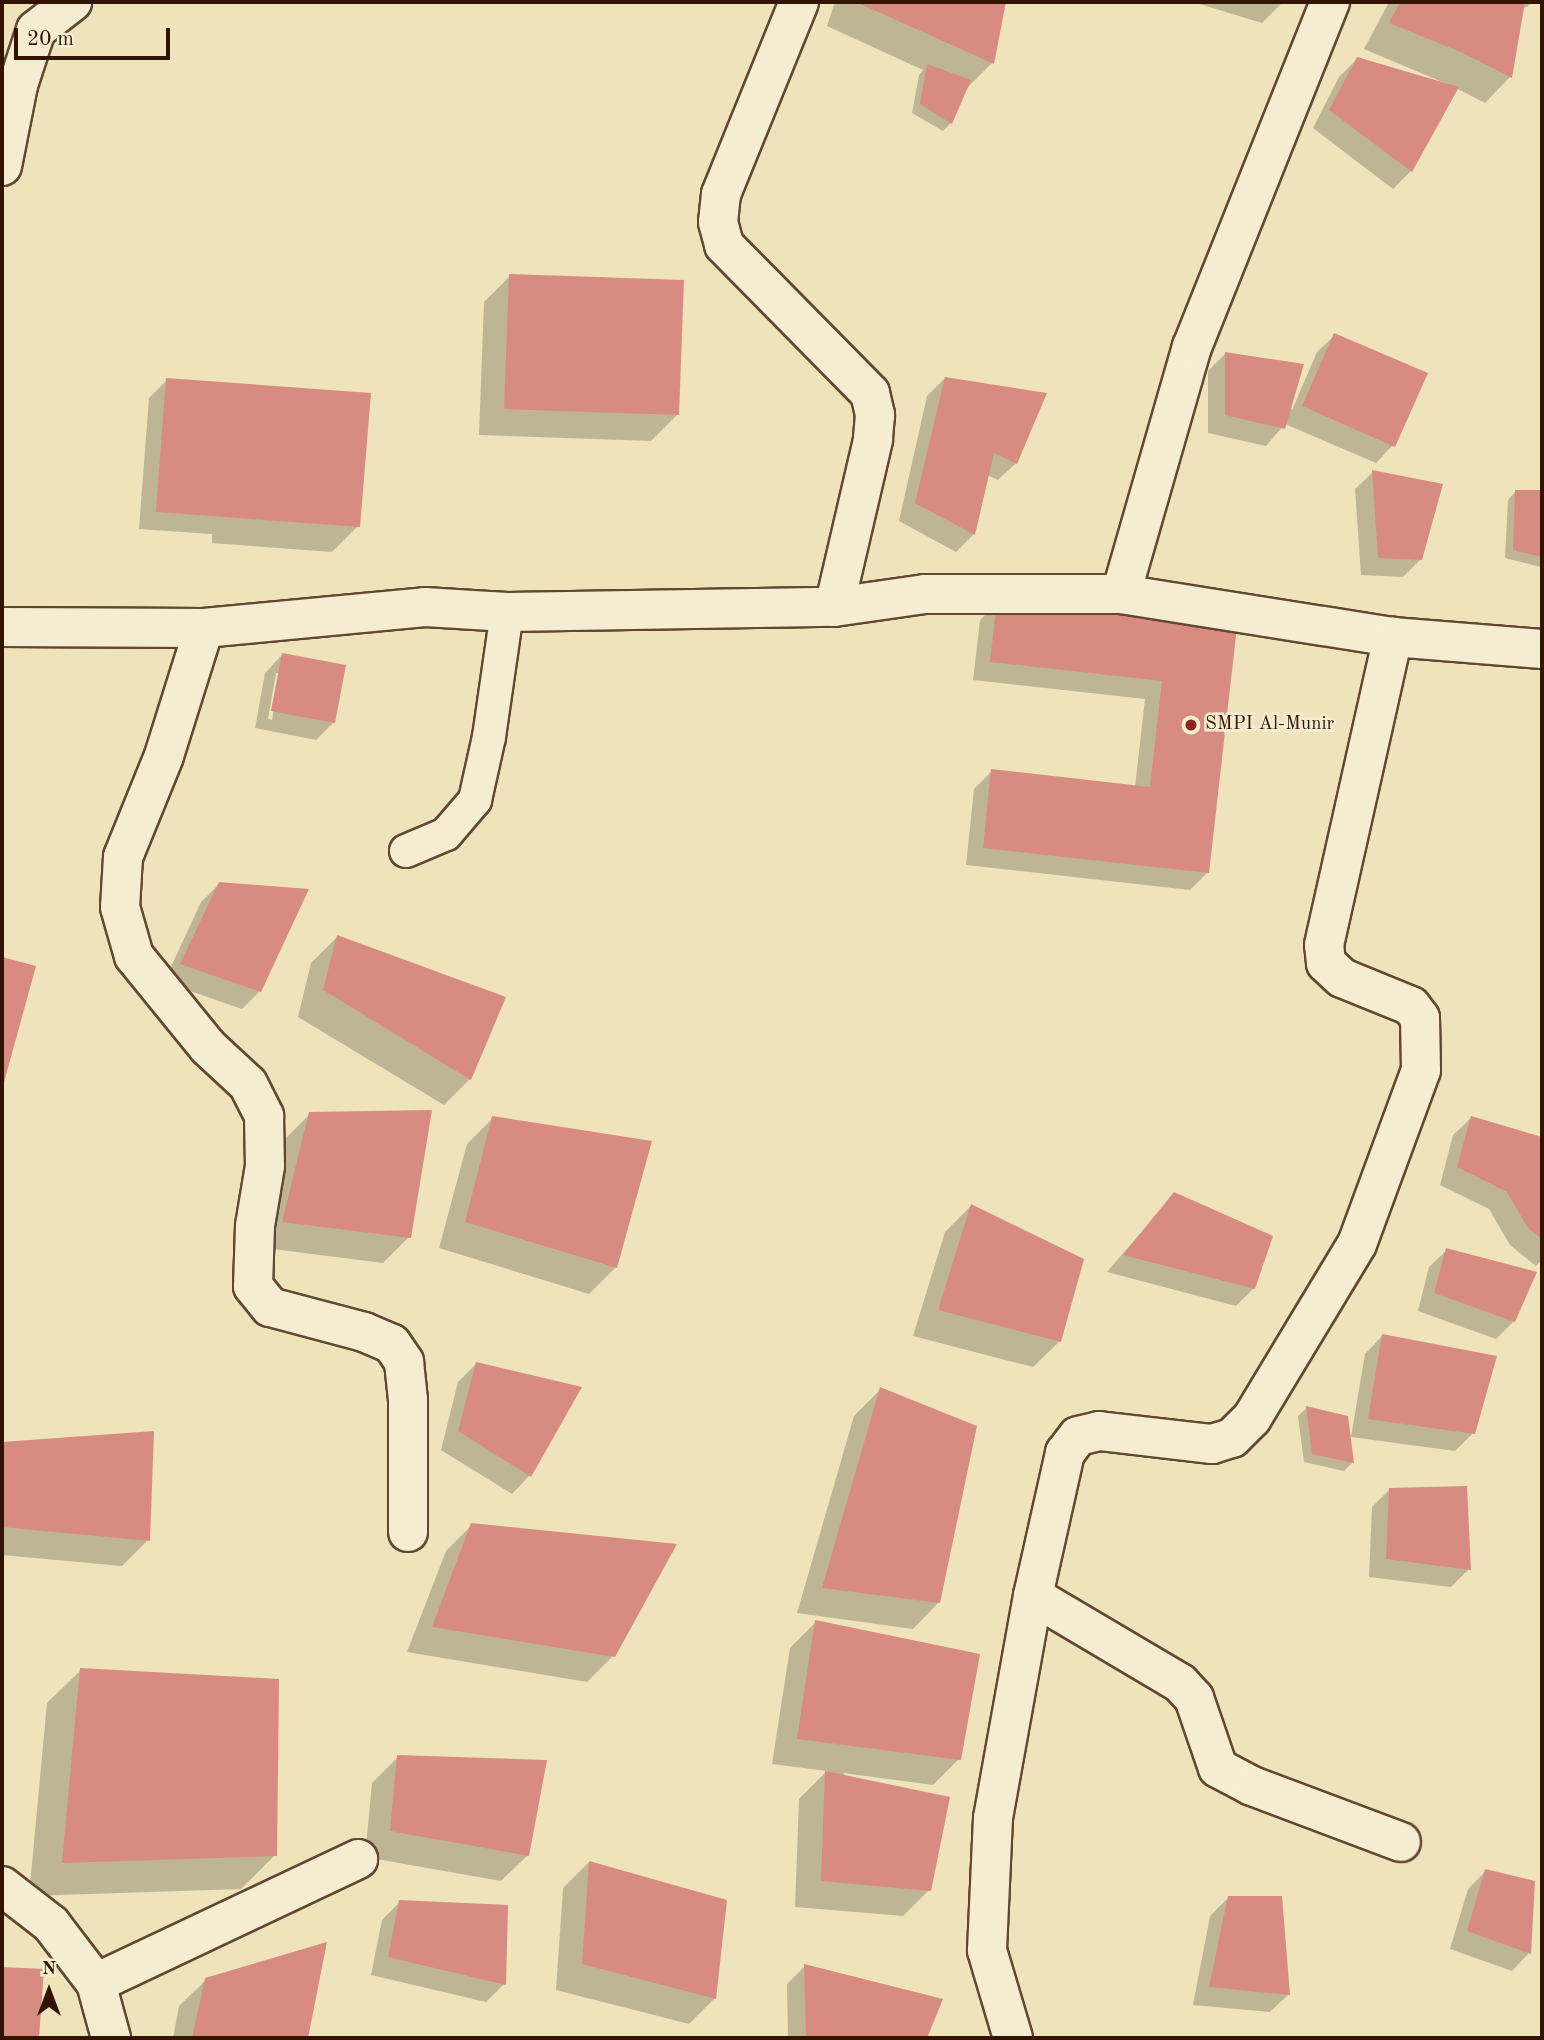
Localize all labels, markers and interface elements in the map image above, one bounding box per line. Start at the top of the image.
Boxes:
scale bar [18,14,173,58]
text: 20 m [27,29,74,50]
place label: SMPI Al-Munir [1205,714,1334,736]
marker: SMPI Al-Munir [1183,717,1199,733]
north arrow [14,1956,84,2026]
text: N [42,1960,56,1979]

